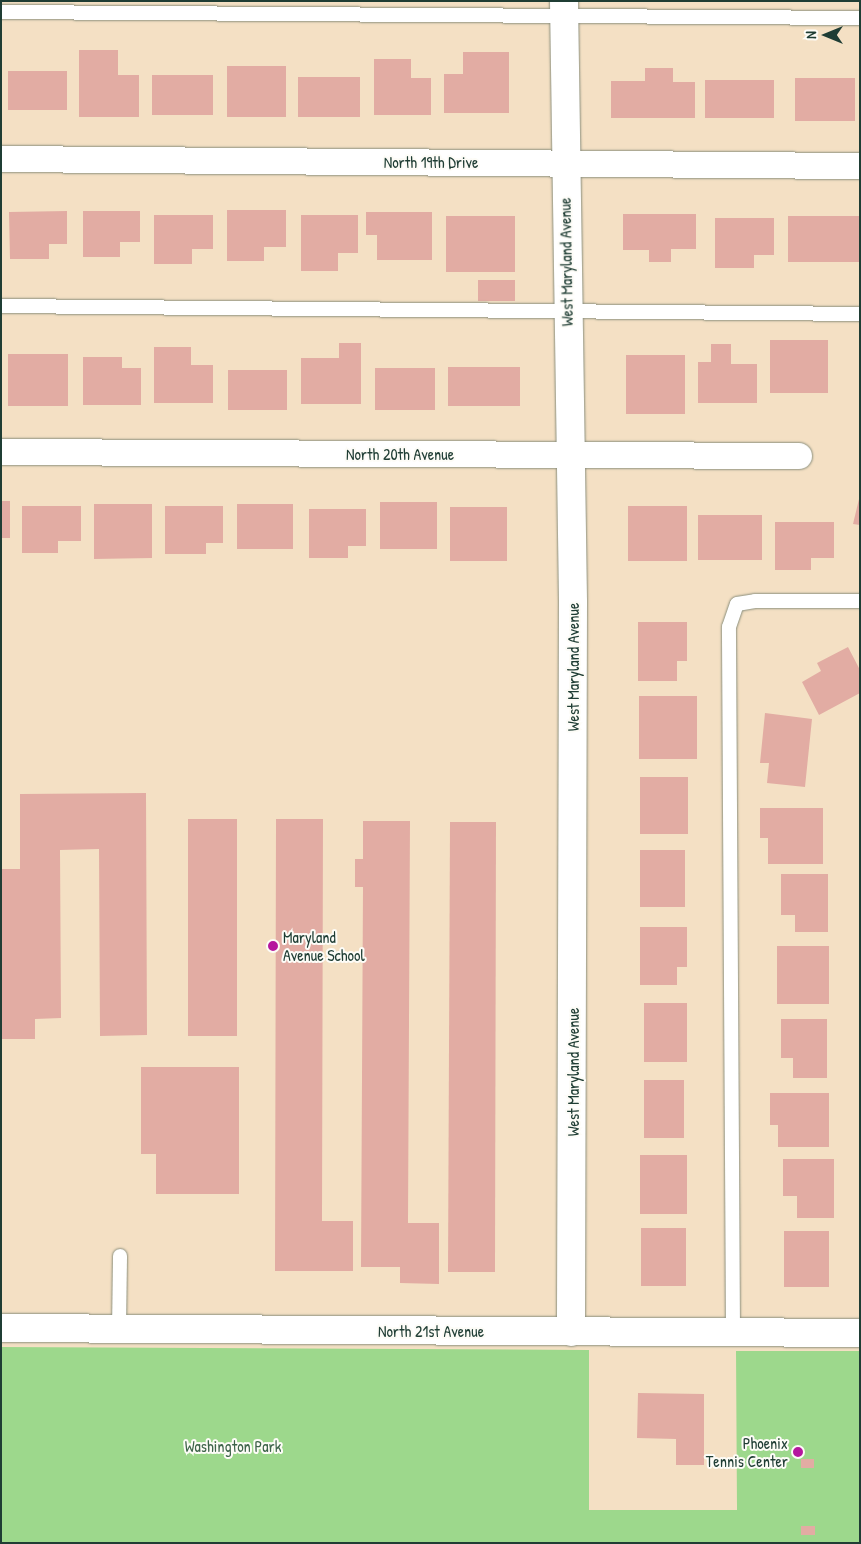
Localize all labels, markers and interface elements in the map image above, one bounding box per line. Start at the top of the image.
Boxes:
north arrow [801,10,851,60]
text: N [801,31,820,39]
street label: North 19th Drive [384,152,478,172]
street label: West Maryland Avenue [555,198,577,326]
street label: North 20th Avenue [346,444,454,464]
street label: West Maryland Avenue [563,603,583,731]
place label: Maryland Avenue School [283,927,365,965]
marker: Maryland Avenue School [267,940,279,952]
street label: West Maryland Avenue [563,1008,583,1136]
street label: North 21st Avenue [378,1321,484,1341]
place label: Phoenix Tennis Center [706,1433,788,1471]
park label: Washington Park [185,1436,281,1456]
marker: Phoenix Tennis Center [792,1446,804,1458]

